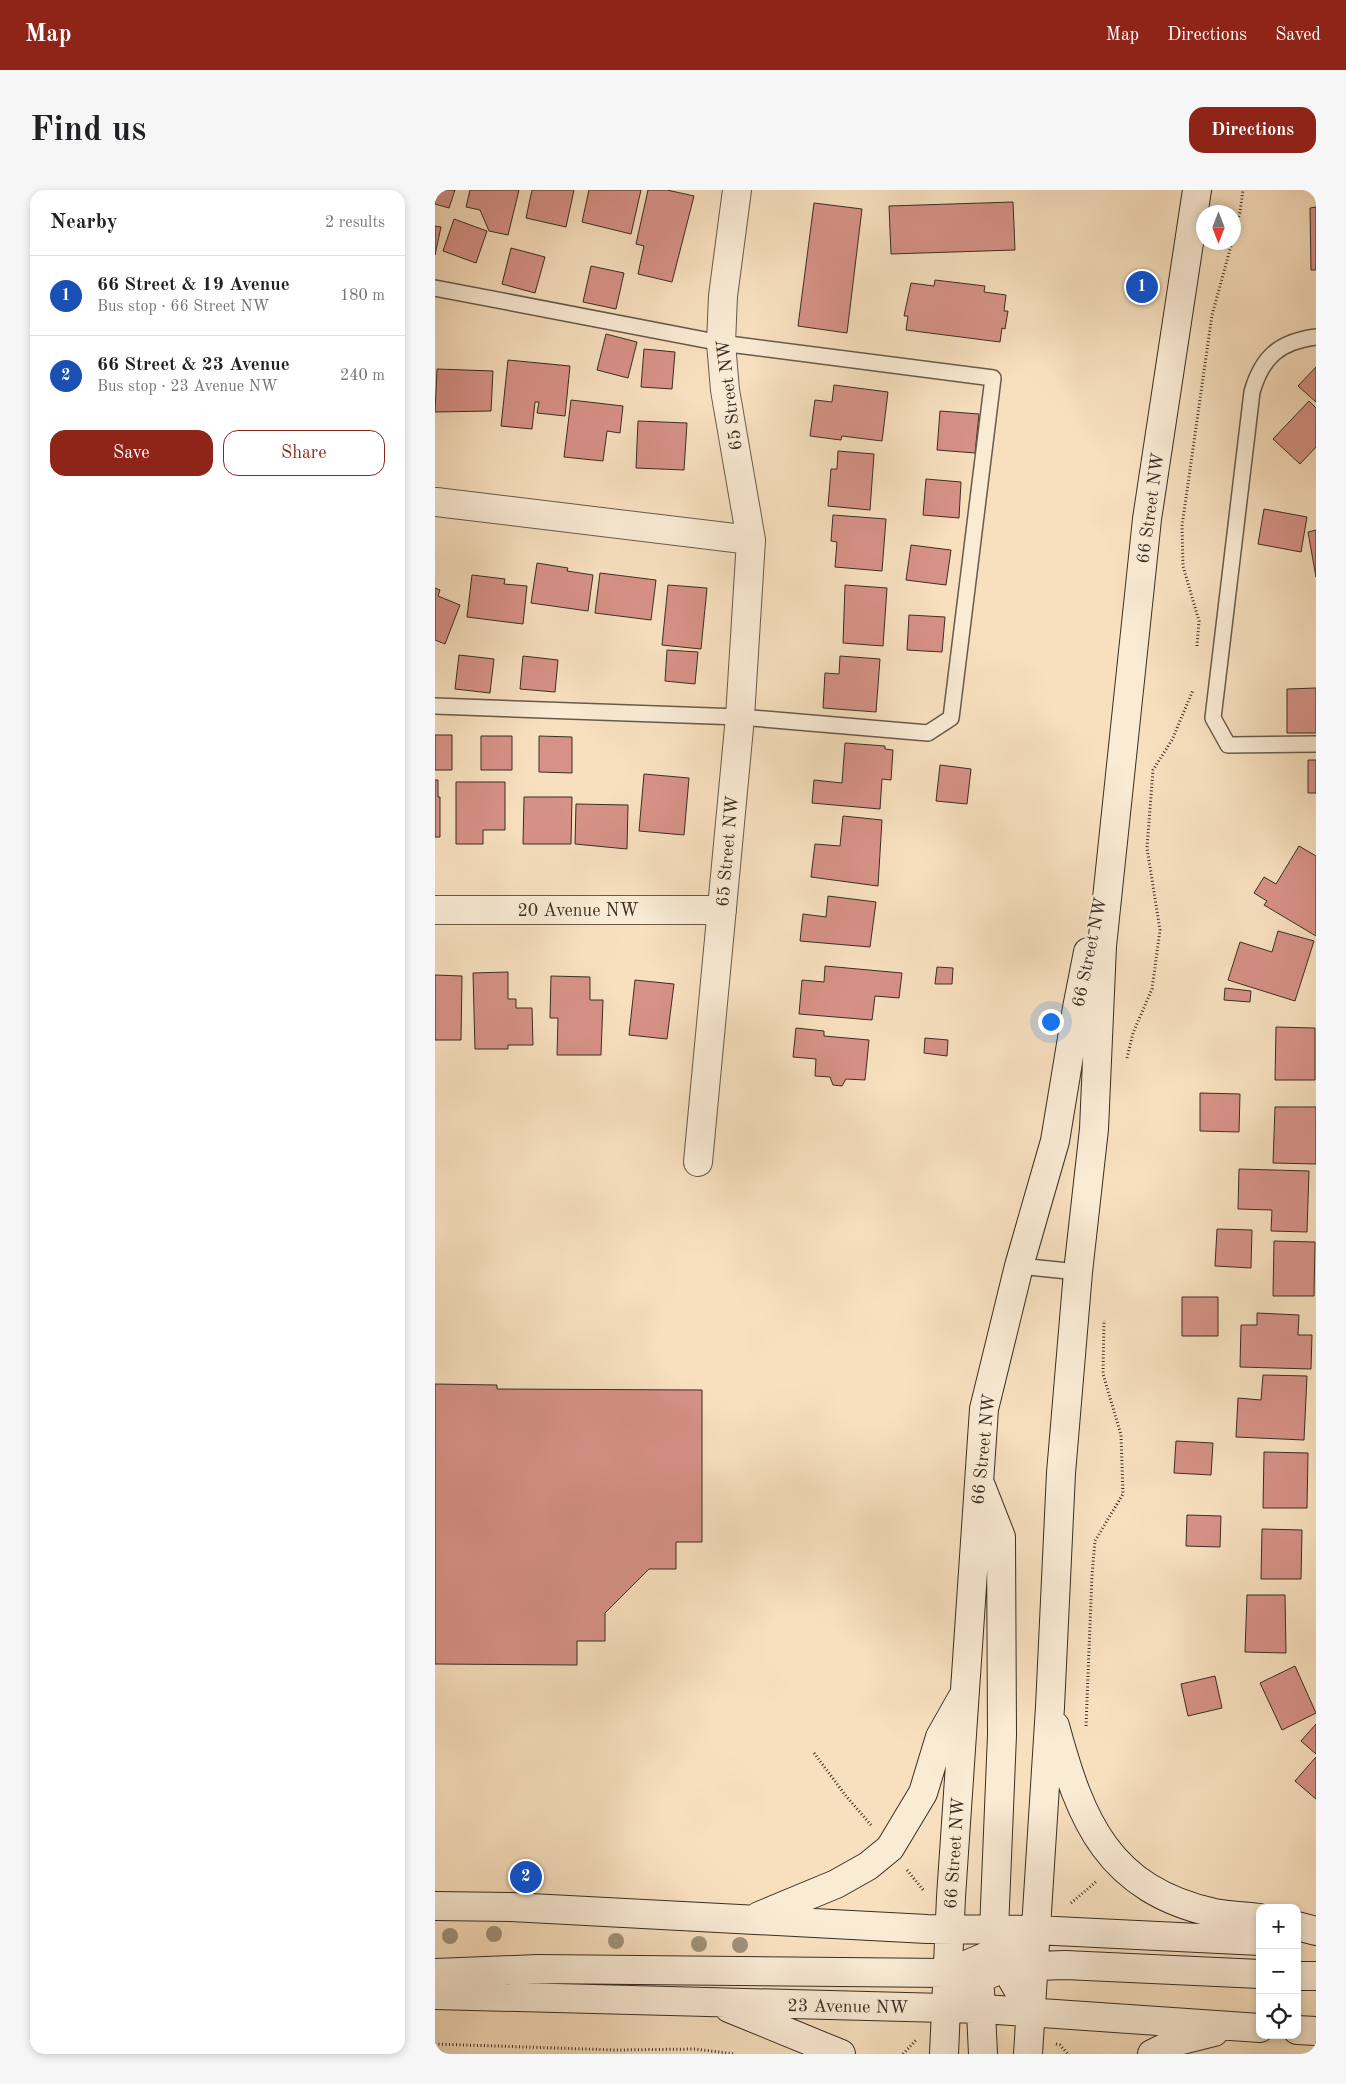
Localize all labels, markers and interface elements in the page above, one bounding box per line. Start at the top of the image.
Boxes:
text: Map [25,23,72,47]
text: Map [1106,26,1139,44]
text: Directions [1167,26,1247,44]
text: Saved [1275,26,1321,44]
button: Directions [1189,107,1316,153]
text: Find us [30,113,146,148]
north arrow [1196,205,1241,250]
text: Nearby [50,212,118,233]
text: 2 results [325,215,385,231]
pin: 1 [1126,268,1158,306]
text: 66 Street & 19 Avenue [97,276,290,295]
text: 1 [61,288,71,304]
text: 180 m [340,288,385,304]
text: Bus stop · 66 Street NW [97,299,270,315]
street label: 65 Street NW [714,338,746,451]
text: 66 Street & 23 Avenue [97,356,290,375]
text: 2 [61,368,71,384]
text: 240 m [340,368,385,384]
text: Bus stop · 23 Avenue NW [97,379,278,395]
button: Save [50,430,213,476]
button: Share [223,430,385,476]
street label: 66 Street NW [1134,452,1168,565]
street label: 65 Street NW [714,795,742,908]
street label: 66 Street NW [1070,896,1110,1009]
street label: 20 Avenue NW [517,902,639,920]
your location [1038,1009,1064,1035]
street label: 66 Street NW [969,1393,999,1506]
street label: 66 Street NW [942,1797,968,1909]
pin: 2 [510,1858,542,1896]
map controls [1256,1904,1301,2039]
button: + [1256,1904,1301,1949]
button: − [1256,1949,1301,1994]
button: locate [1256,1994,1301,2039]
street label: 23 Avenue NW [787,1997,909,2017]

